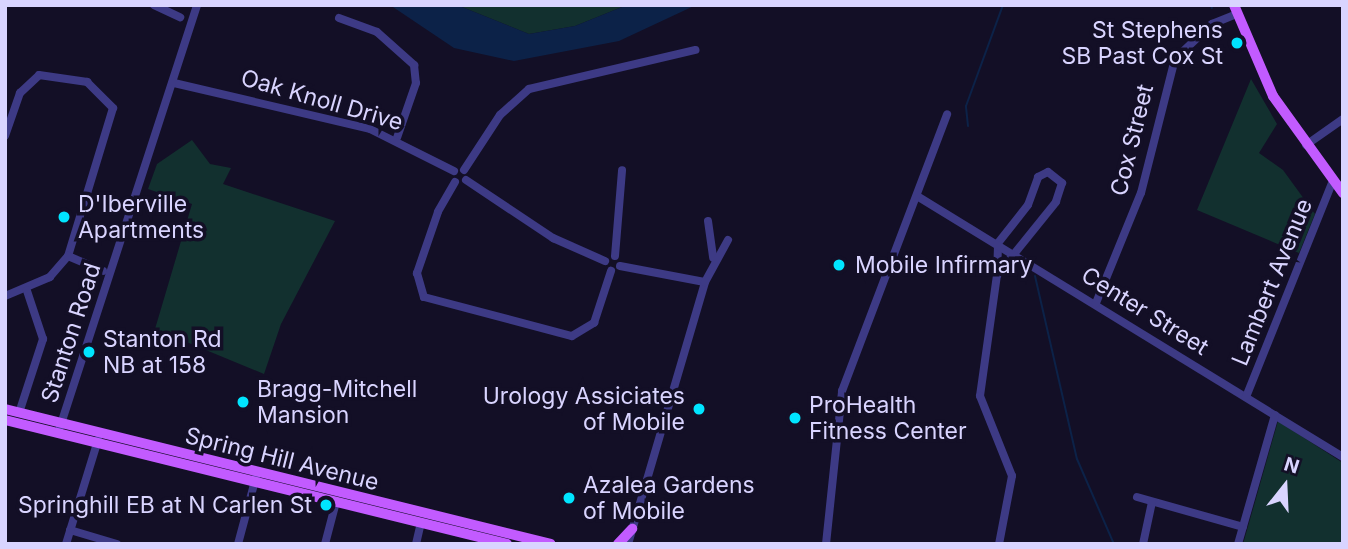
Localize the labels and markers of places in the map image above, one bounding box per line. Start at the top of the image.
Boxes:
place label: St Stephens SB Past Cox St [1062,16,1223,70]
marker: St Stephens SB Past Cox St [1229,35,1245,51]
place label: D'Iberville Apartments [78,190,204,244]
marker: D'Iberville Apartments [56,209,72,225]
place label: Mobile Infirmary [855,251,1033,279]
marker: Mobile Infirmary [829,255,849,275]
place label: Stanton Rd NB at 158 [103,325,222,379]
marker: Stanton Rd NB at 158 [81,344,97,360]
place label: Bragg-Mitchell Mansion [257,375,417,429]
place label: Urology Assiciates of Mobile [483,382,685,436]
place label: ProHealth Fitness Center [809,391,967,445]
marker: Bragg-Mitchell Mansion [235,394,251,410]
marker: Urology Assiciates of Mobile [691,401,707,417]
marker: ProHealth Fitness Center [787,410,803,426]
place label: Azalea Gardens of Mobile [583,471,755,525]
marker: Azalea Gardens of Mobile [561,490,577,506]
place label: Springhill EB at N Carlen St [18,491,312,519]
marker: Springhill EB at N Carlen St [318,497,334,513]

